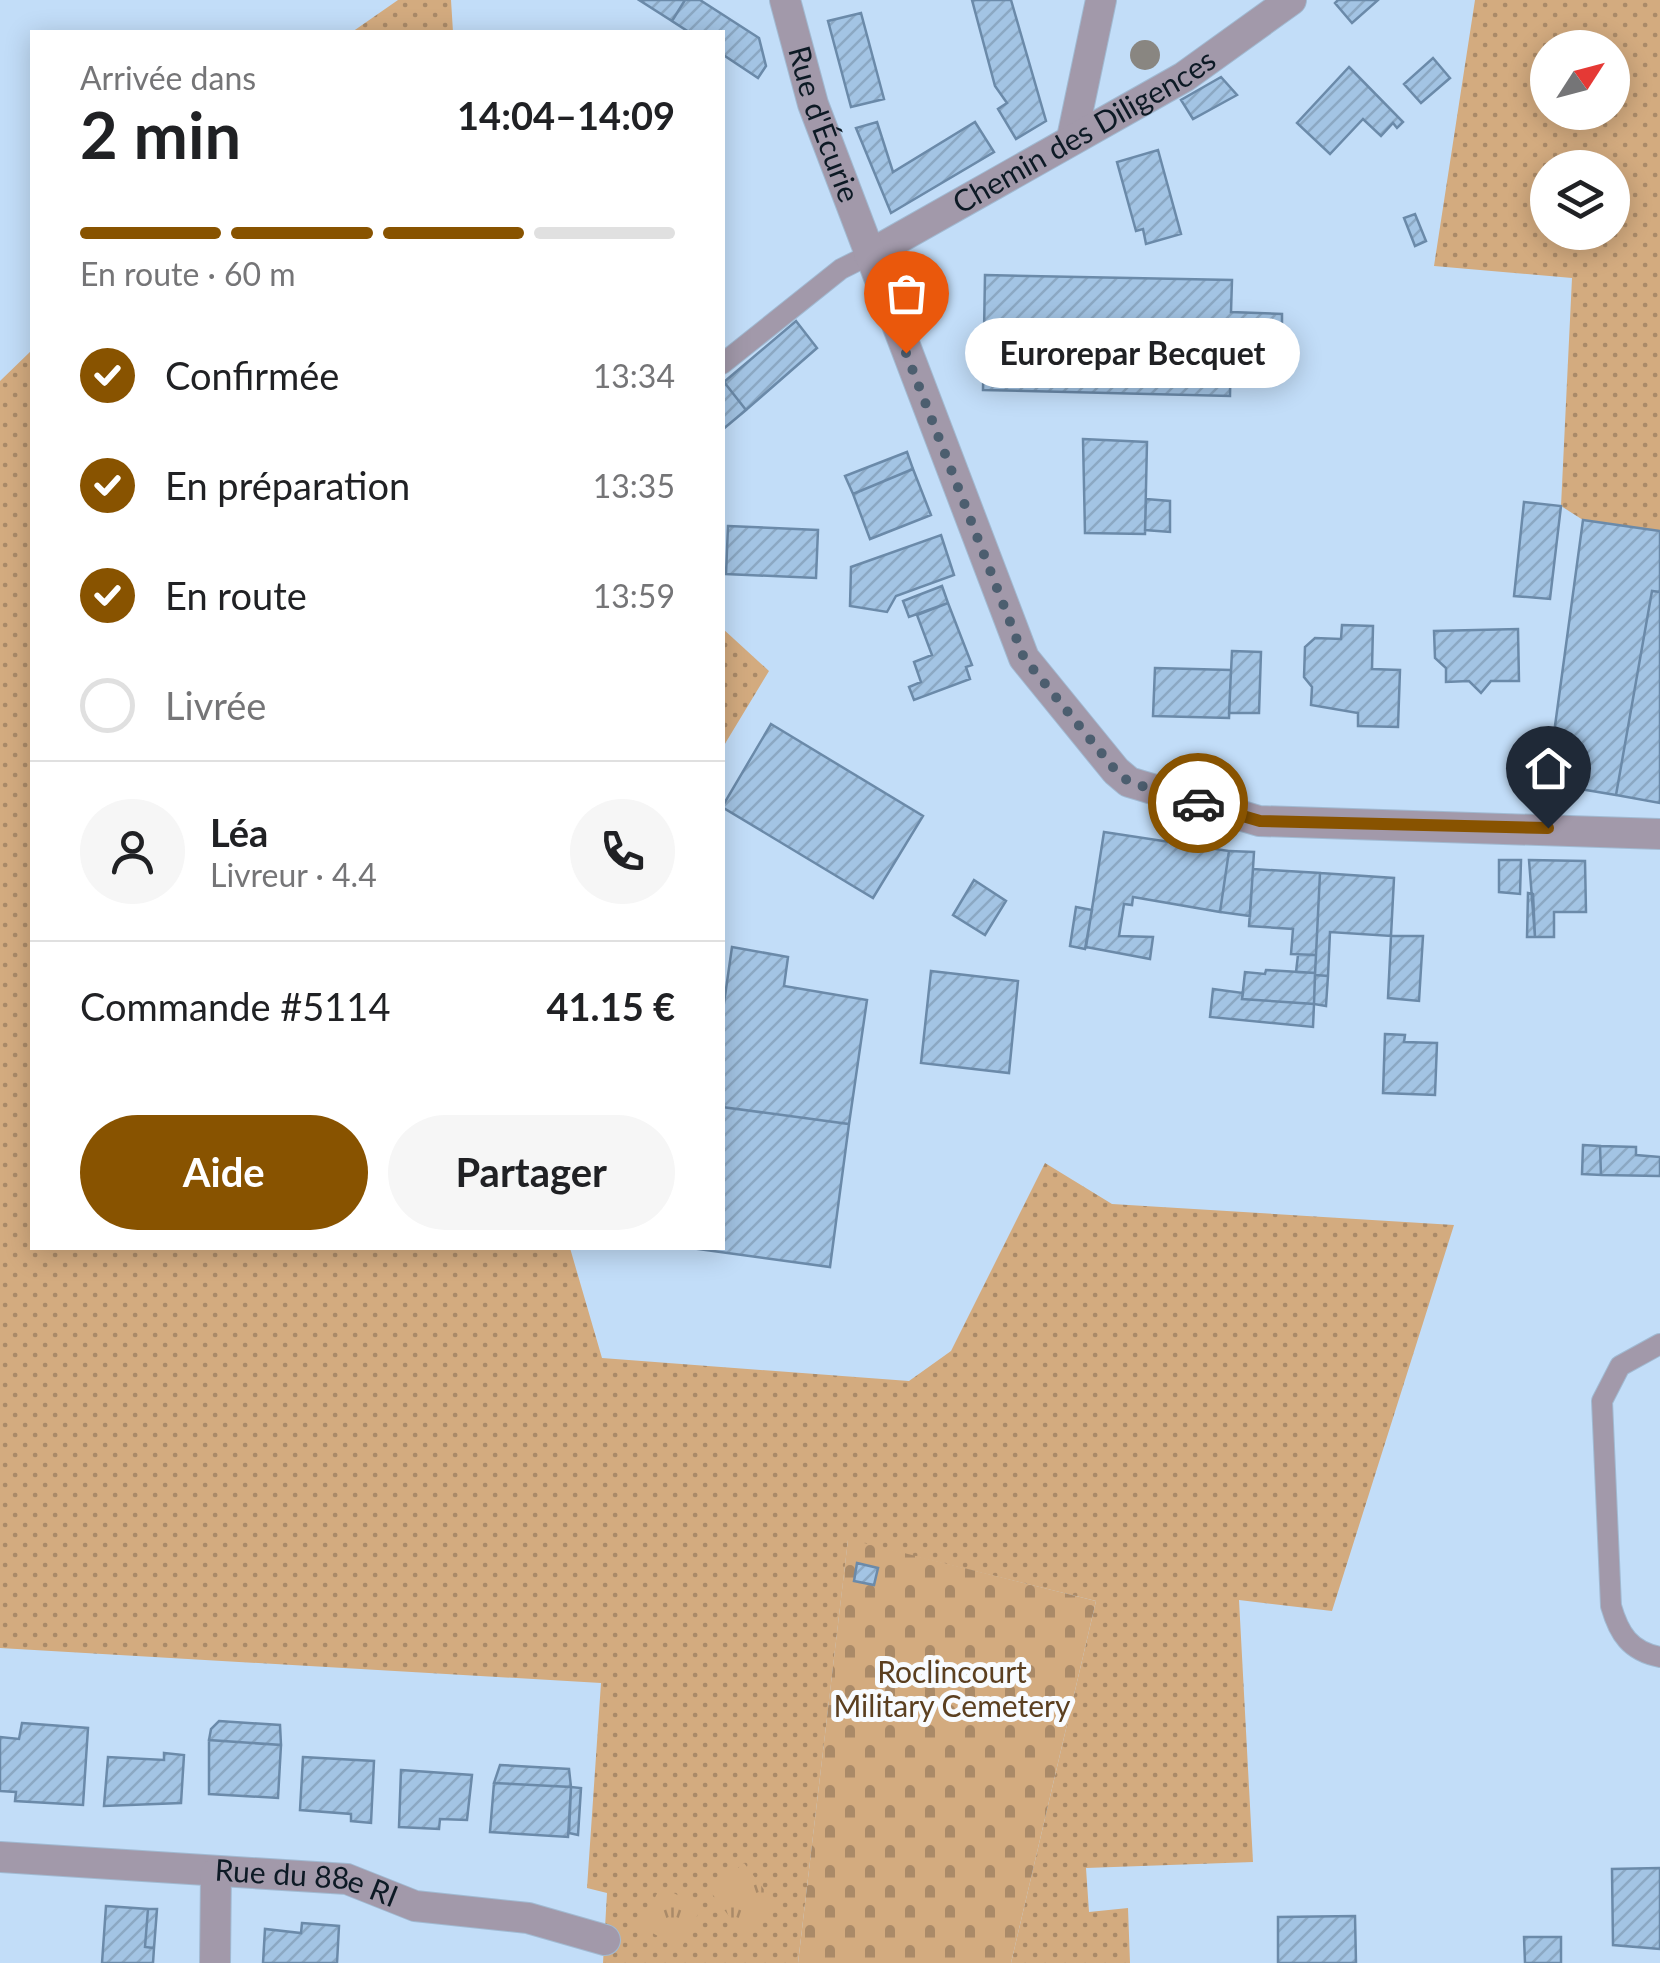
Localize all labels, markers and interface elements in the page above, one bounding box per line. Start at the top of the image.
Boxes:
north arrow [1530,30,1630,130]
map controls [1530,30,1630,250]
street label: Chemin des Diligences [946,40,1222,220]
street label: Rue d'Écurie [782,42,869,207]
text: Arrivée dans [80,58,256,97]
text: 14:04–14:09 [457,92,675,138]
text: 2 min [80,95,241,173]
button: layers [1530,150,1630,250]
pin [864,251,949,354]
text: En route · 60 m [80,254,296,293]
icon: bag [879,266,934,321]
callout: Eurorepar Becquet [966,318,1301,388]
text: Eurorepar Becquet [1000,333,1266,372]
icon: check [80,348,135,403]
text: Confirmée [165,352,339,398]
text: 13:34 [593,356,675,395]
icon: check [80,458,135,513]
text: En préparation [165,462,410,508]
text: 13:35 [593,466,675,505]
icon: check [80,568,135,623]
text: En route [165,572,307,618]
text: 13:59 [593,576,675,615]
text: Livrée [165,682,266,728]
pin [1506,726,1591,829]
icon: home [1521,741,1576,796]
courier [1148,753,1248,853]
icon: car [1171,776,1226,831]
button: person [80,799,185,904]
button: phone [570,799,675,904]
text: Léa [210,809,268,855]
text: Livreur · 4.4 [210,855,377,894]
text: Commande #5114 [80,983,390,1029]
text: 41.15 € [547,983,675,1029]
button: Aide [80,1115,368,1230]
button: Partager [388,1115,675,1230]
park label: Roclincourt Military Cemetery [833,1653,1071,1723]
street label: Rue du 88e RI [214,1851,404,1913]

